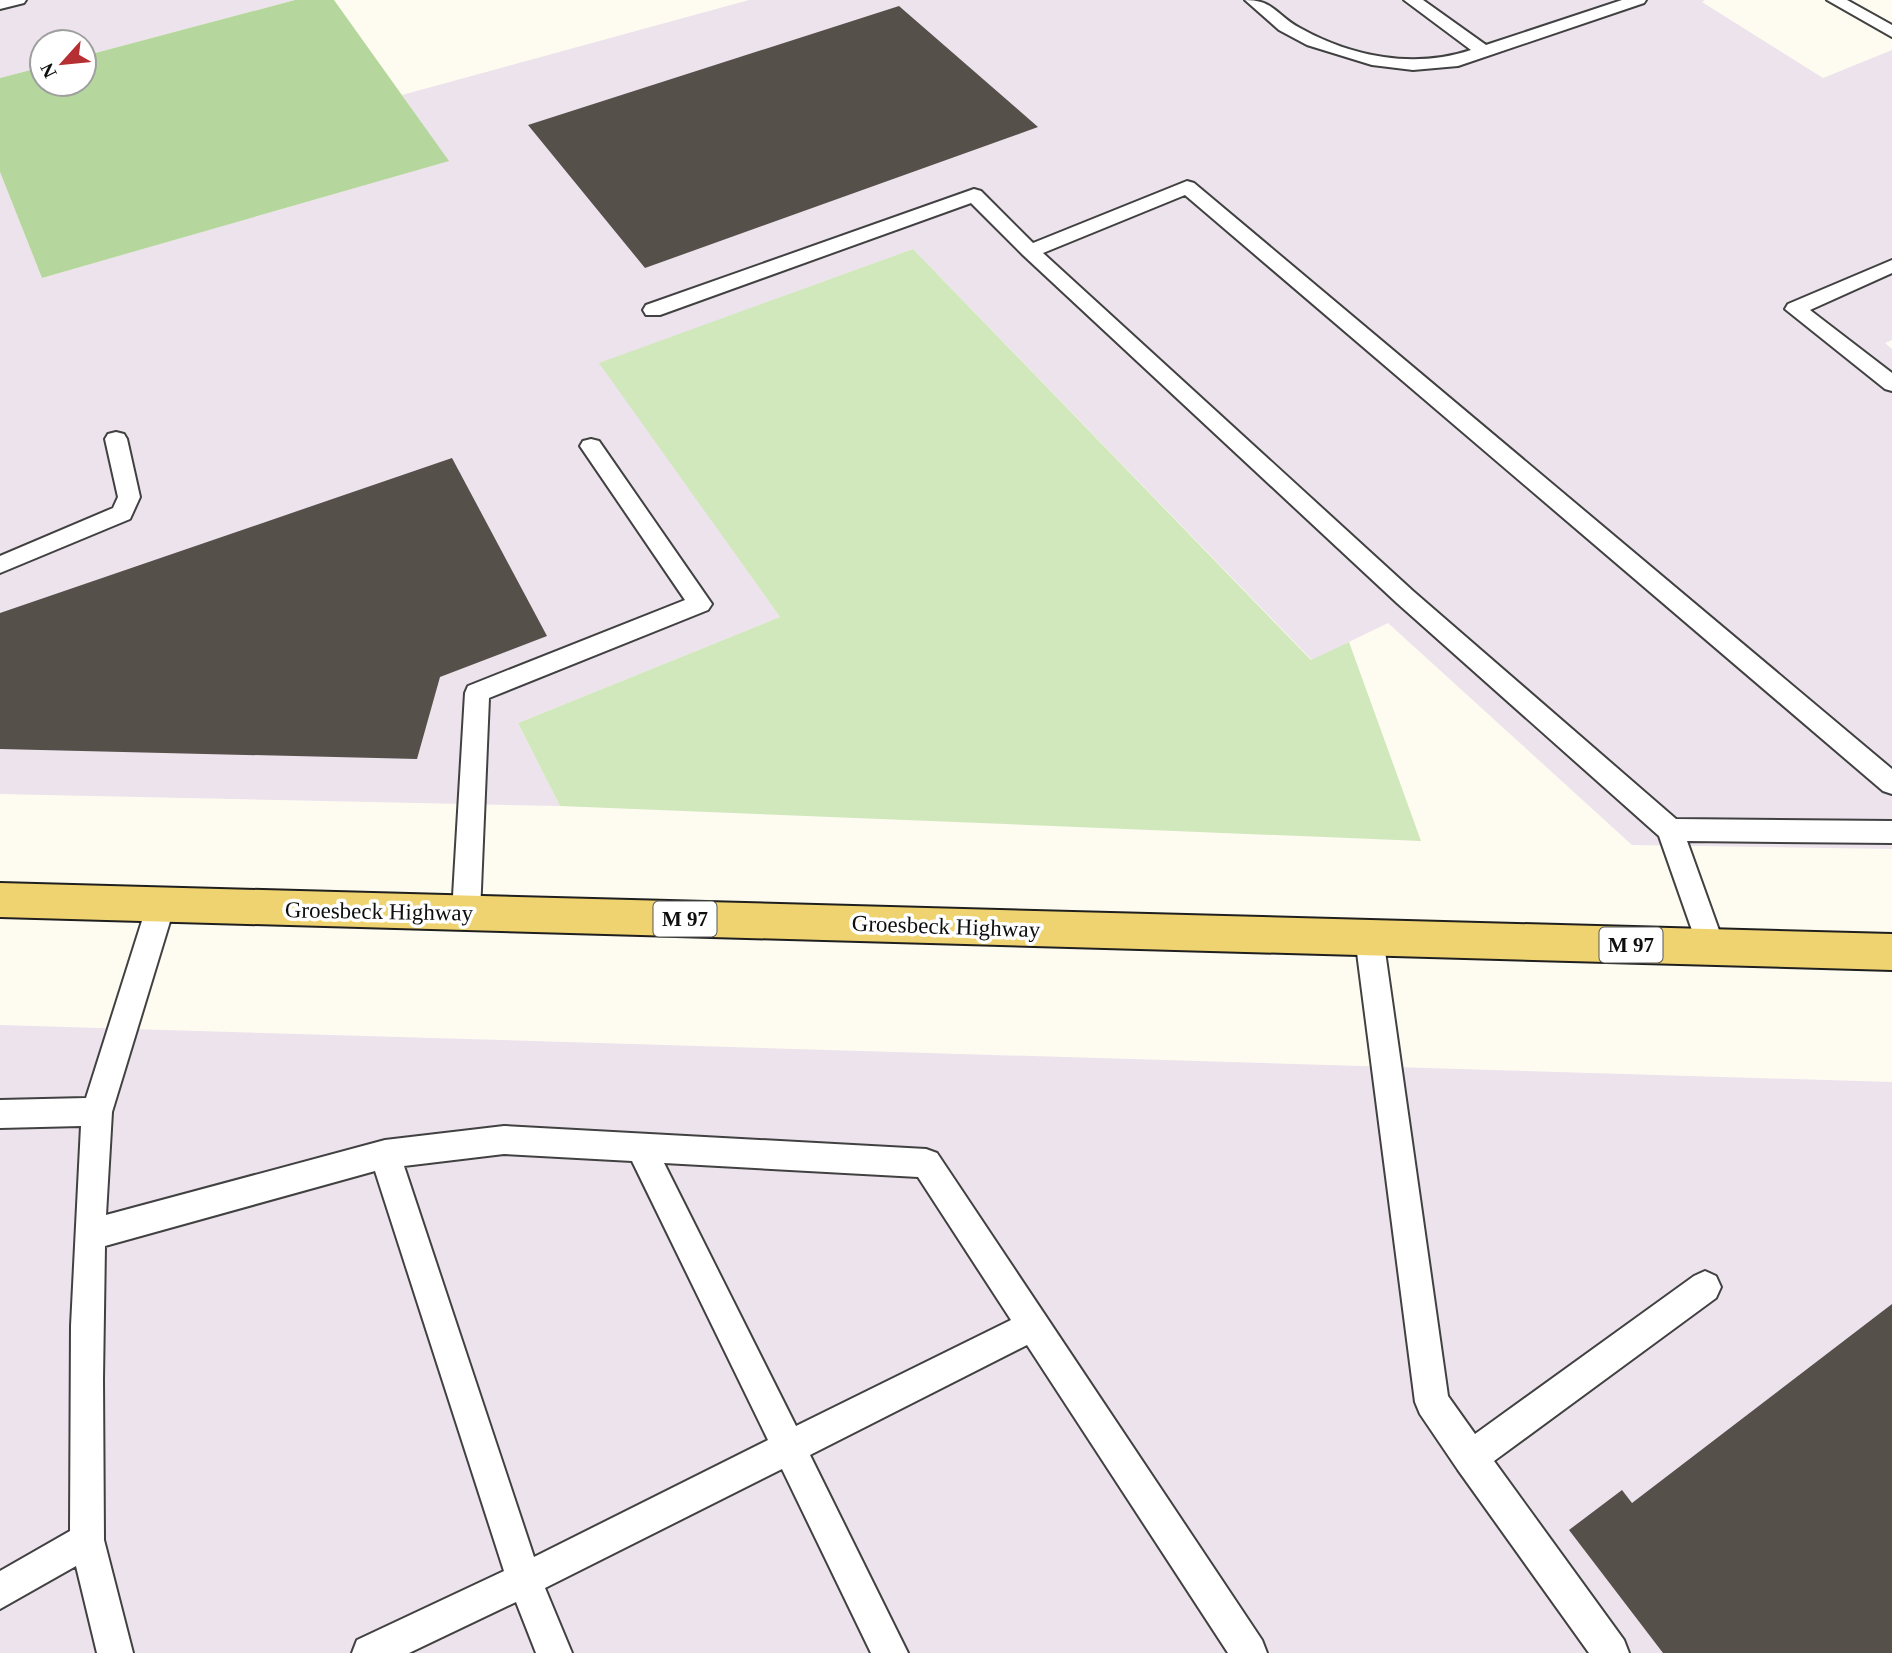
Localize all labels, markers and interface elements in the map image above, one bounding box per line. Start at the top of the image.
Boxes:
north arrow [28,28,98,98]
text: N [36,59,61,81]
street label: Groesbeck Highway [285,897,474,926]
road number: M 97 [654,902,716,936]
street label: Groesbeck Highway [851,911,1041,942]
road number: M 97 [1600,928,1662,962]

